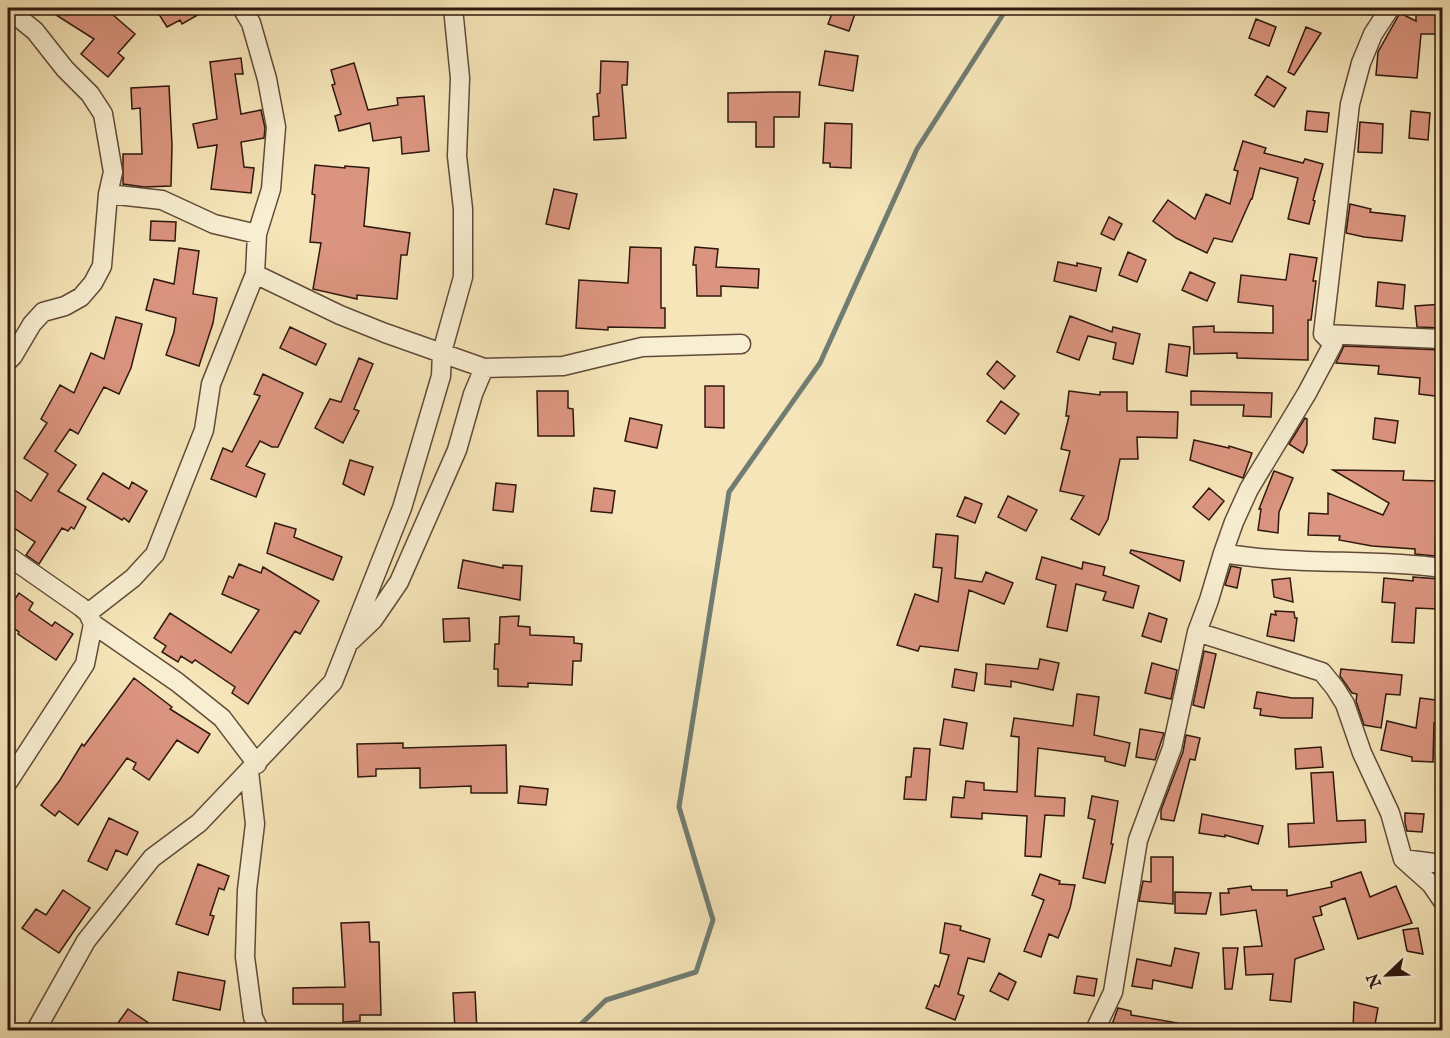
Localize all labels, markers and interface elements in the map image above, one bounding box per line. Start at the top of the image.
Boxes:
north arrow [1357,945,1417,1005]
text: N [1363,970,1387,991]

